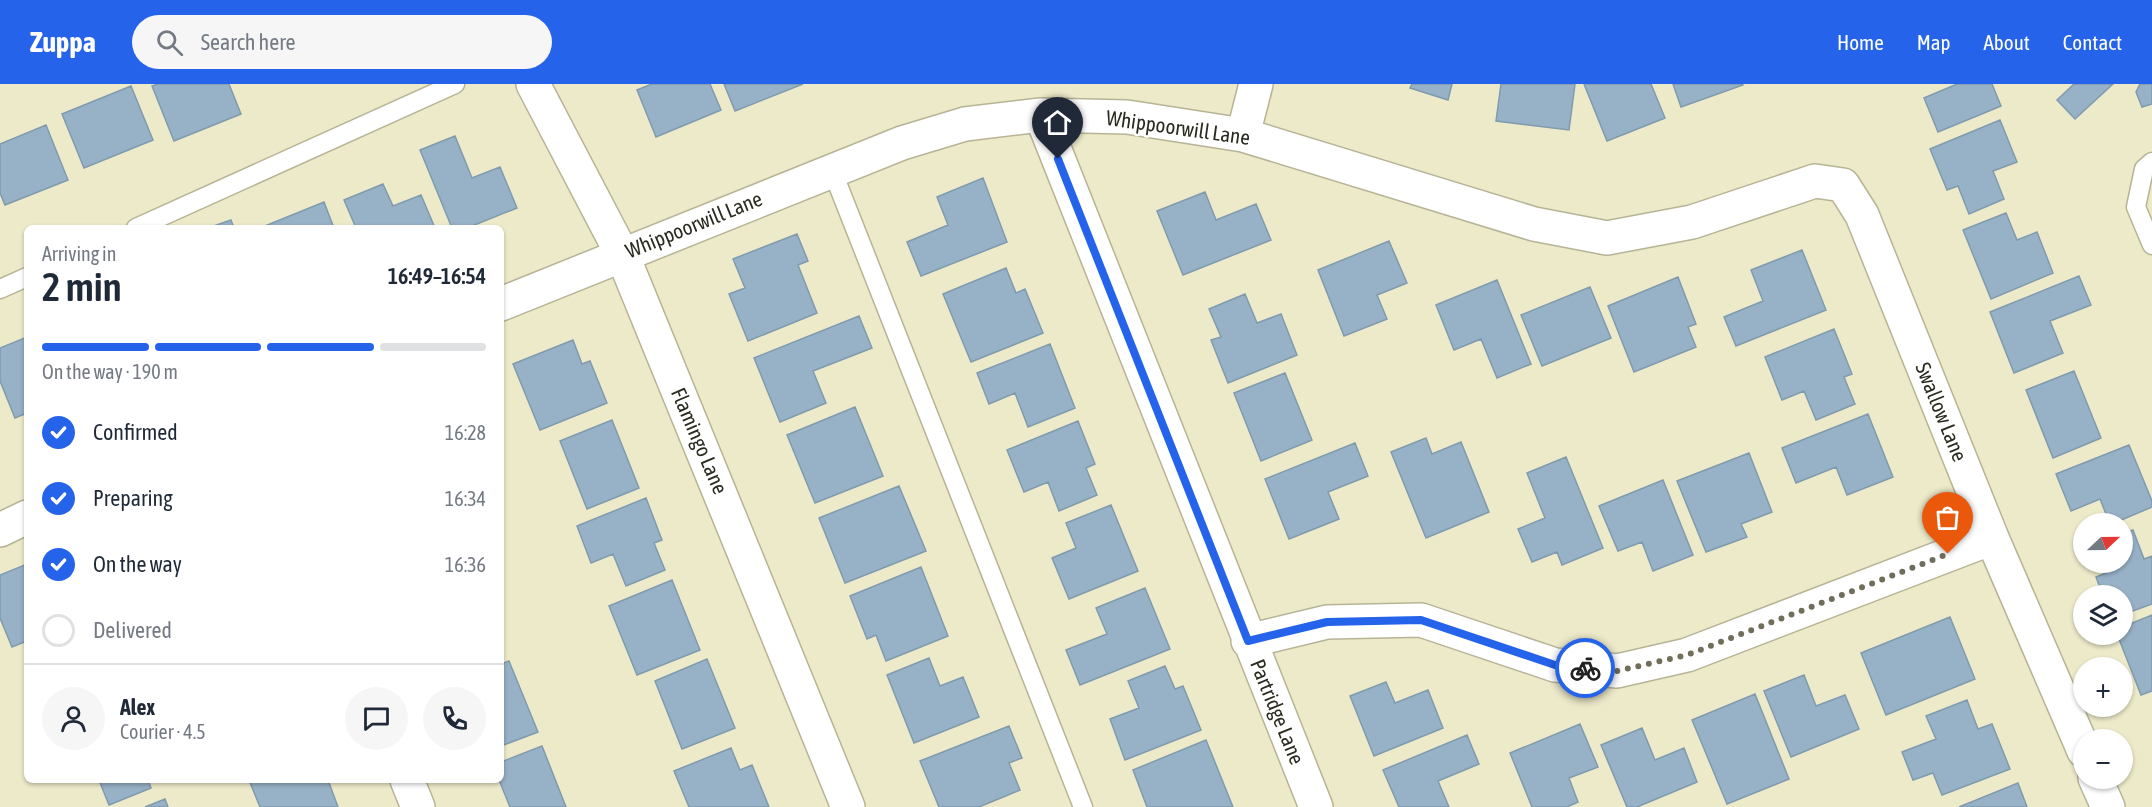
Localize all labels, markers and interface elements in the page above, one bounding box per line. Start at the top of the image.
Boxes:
search box [132,15,552,69]
text: Zuppa [30,26,96,58]
icon: search [153,26,186,59]
text: Search here [201,29,296,55]
text: Home [1837,30,1884,54]
text: Map [1917,30,1951,54]
text: About [1984,30,2030,54]
text: Contact [2063,30,2122,54]
pin [1032,97,1083,159]
street label: Whippoorwill Lane [1105,105,1252,149]
icon: home [1041,106,1074,139]
street label: Whippoorwill Lane [622,186,765,262]
text: Arriving in [42,242,116,265]
text: 16:49–16:54 [388,263,486,289]
text: 2 min [42,265,122,309]
street label: Swallow Lane [1911,359,1973,464]
text: On the way · 190 m [42,360,178,383]
street label: Flamingo Lane [667,384,733,497]
icon: check [42,416,75,449]
text: Confirmed [93,419,178,445]
text: 16:28 [445,421,486,444]
icon: check [42,482,75,515]
text: Preparing [93,485,173,511]
text: 16:34 [445,487,486,510]
pin [1922,492,1973,554]
icon: bag [1931,501,1964,534]
north arrow [2073,513,2133,573]
map controls [2073,513,2133,789]
icon: check [42,548,75,581]
text: On the way [93,551,182,577]
text: 16:36 [445,553,486,576]
button: layers [2073,585,2133,645]
text: Delivered [93,617,172,643]
courier [1555,638,1615,698]
icon: bike [1569,652,1602,685]
street label: Partridge Lane [1246,656,1310,768]
button: + [2073,657,2133,717]
button: person [42,687,105,750]
button: chat [345,687,408,750]
button: phone [423,687,486,750]
text: Alex [120,694,155,720]
text: Courier · 4.5 [120,720,206,743]
button: − [2073,729,2133,789]

